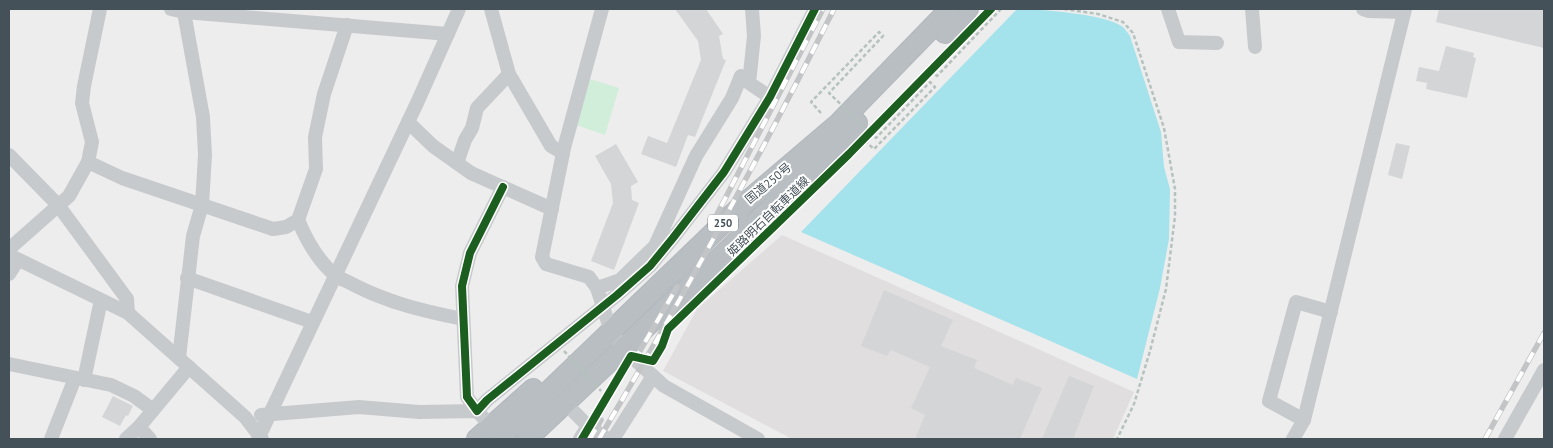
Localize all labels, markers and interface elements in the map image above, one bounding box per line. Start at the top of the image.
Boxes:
street label: 国道250号 [742,159,794,207]
street label: 姫路明石自転車道線 [724,173,812,259]
road number: 250 [708,214,738,232]

